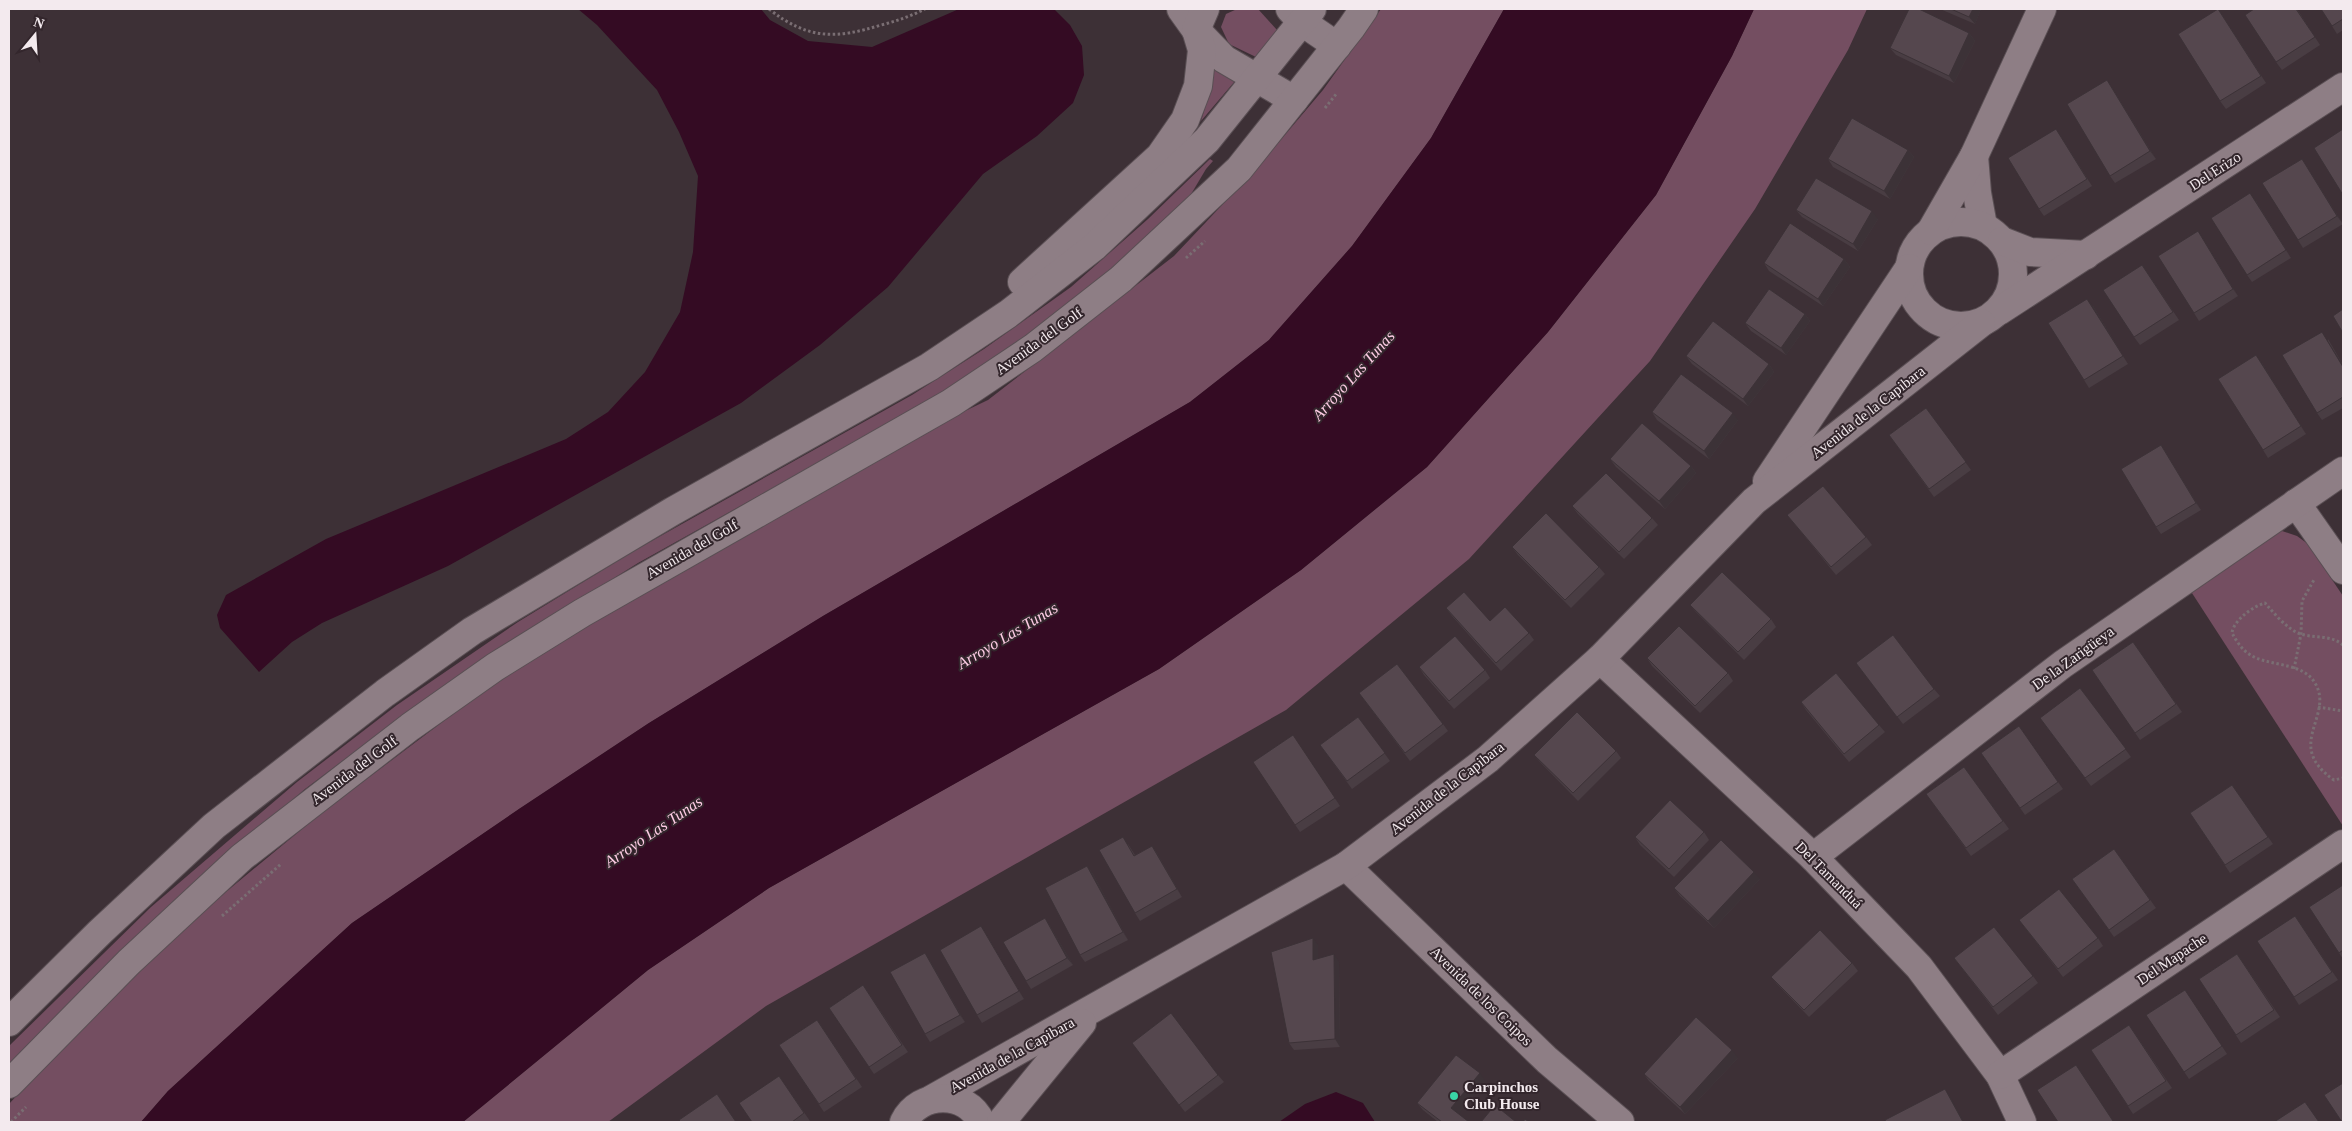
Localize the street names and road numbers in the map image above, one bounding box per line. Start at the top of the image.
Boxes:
street label: Del Erizo [2186,149,2244,193]
street label: Avenida del Golf [993,304,1085,378]
street label: Avenida de la Capibara [1808,362,1928,461]
street label: Avenida del Golf [643,516,741,582]
street label: De la Zarigüeya [2029,623,2117,693]
street label: Avenida del Golf [308,733,400,807]
street label: Avenida de la Capibara [1387,738,1507,837]
street label: Del Tamanduá [1792,838,1866,912]
street label: Del Mapache [2134,930,2210,988]
street label: Avenida de los Coipos [1427,943,1535,1049]
street label: Avenida de la Capibara [947,1014,1077,1096]

